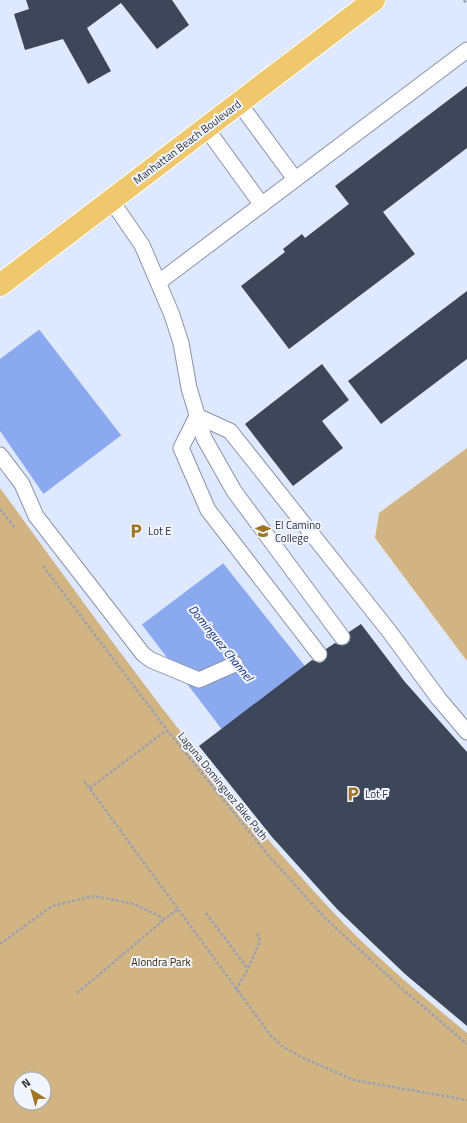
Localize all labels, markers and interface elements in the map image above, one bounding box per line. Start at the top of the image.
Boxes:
street label: Manhattan Beach Boulevard [130,96,244,188]
place label: El Camino College [275,517,321,546]
parking icon: Lot E [127,522,145,540]
school or university icon: El Camino College [254,522,272,540]
place label: Lot E [148,523,171,539]
water label: Dominguez Channel [184,601,259,687]
street label: Laguna Dominguez Bike Path [174,728,272,844]
parking icon: Lot F [344,785,362,803]
place label: Lot F [365,786,388,802]
park label: Alondra Park [131,954,191,970]
north arrow [12,1071,52,1111]
text: N [18,1074,34,1092]

